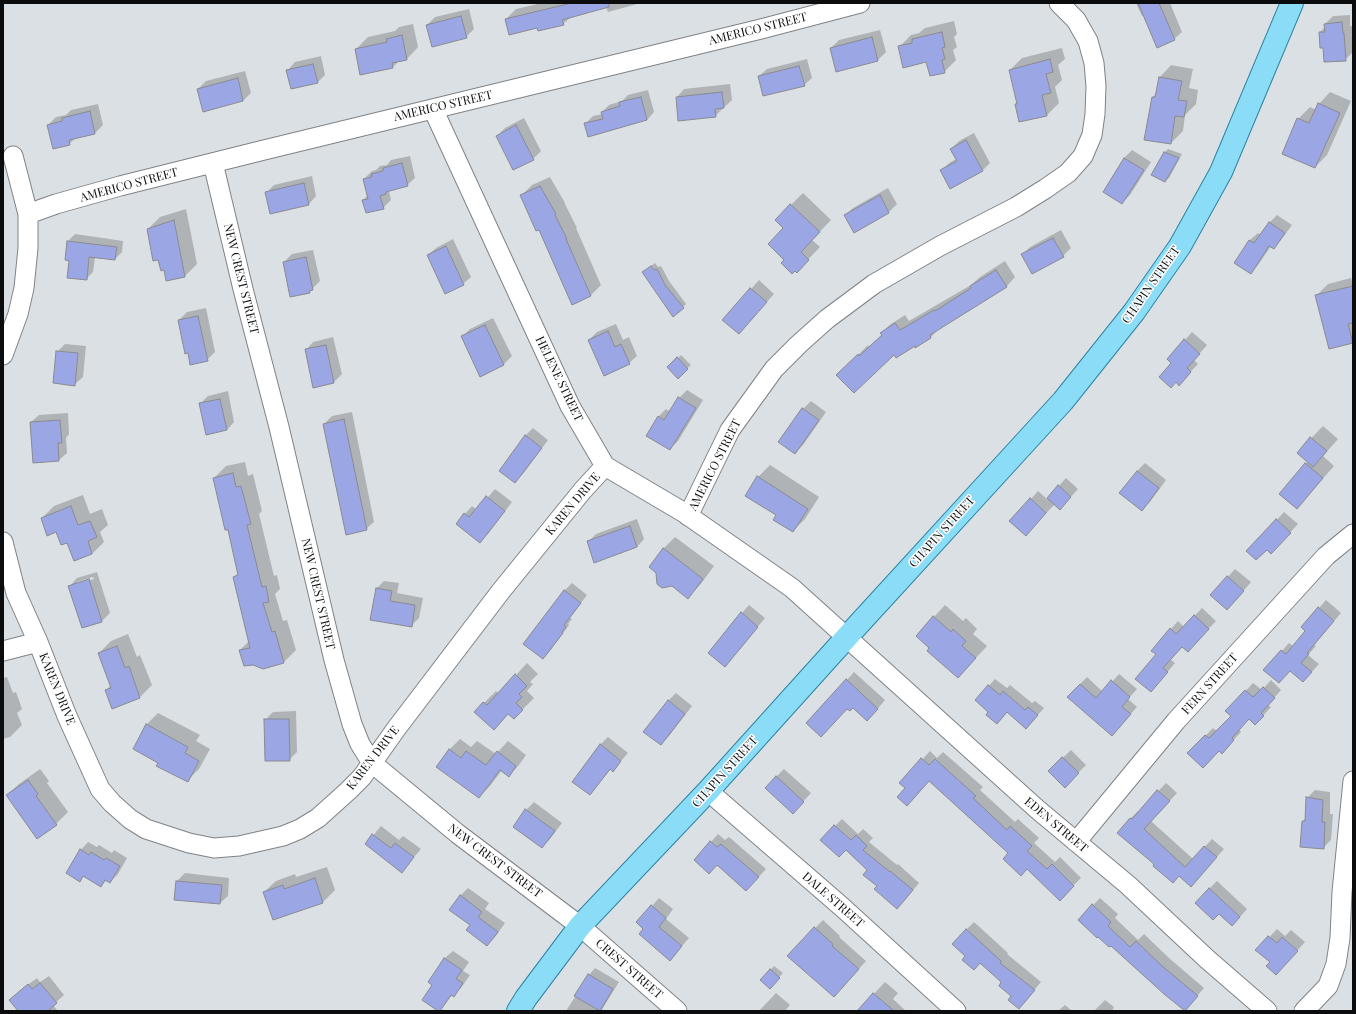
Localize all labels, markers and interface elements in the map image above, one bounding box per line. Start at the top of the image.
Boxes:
street label: AMERICO STREET [707,10,809,48]
street label: AMERICO STREET [392,88,494,124]
street label: AMERICO STREET [78,165,180,205]
street label: NEW CREST STREET [220,222,262,336]
street label: CHAPIN STREET [1119,244,1183,326]
street label: HELENE STREET [532,334,586,424]
street label: AMERICO STREET [686,417,744,513]
street label: KAREN DRIVE [543,470,603,538]
street label: CHAPIN STREET [906,493,978,571]
street label: NEW CREST STREET [298,537,338,651]
street label: KAREN DRIVE [36,651,78,727]
street label: FERN STREET [1179,651,1241,717]
street label: KAREN DRIVE [344,723,402,793]
street label: CHAPIN STREET [689,733,761,811]
street label: EDEN STREET [1021,794,1091,856]
street label: NEW CREST STREET [445,821,545,901]
street label: DALE STREET [799,869,867,931]
street label: CREST STREET [593,936,665,1002]

